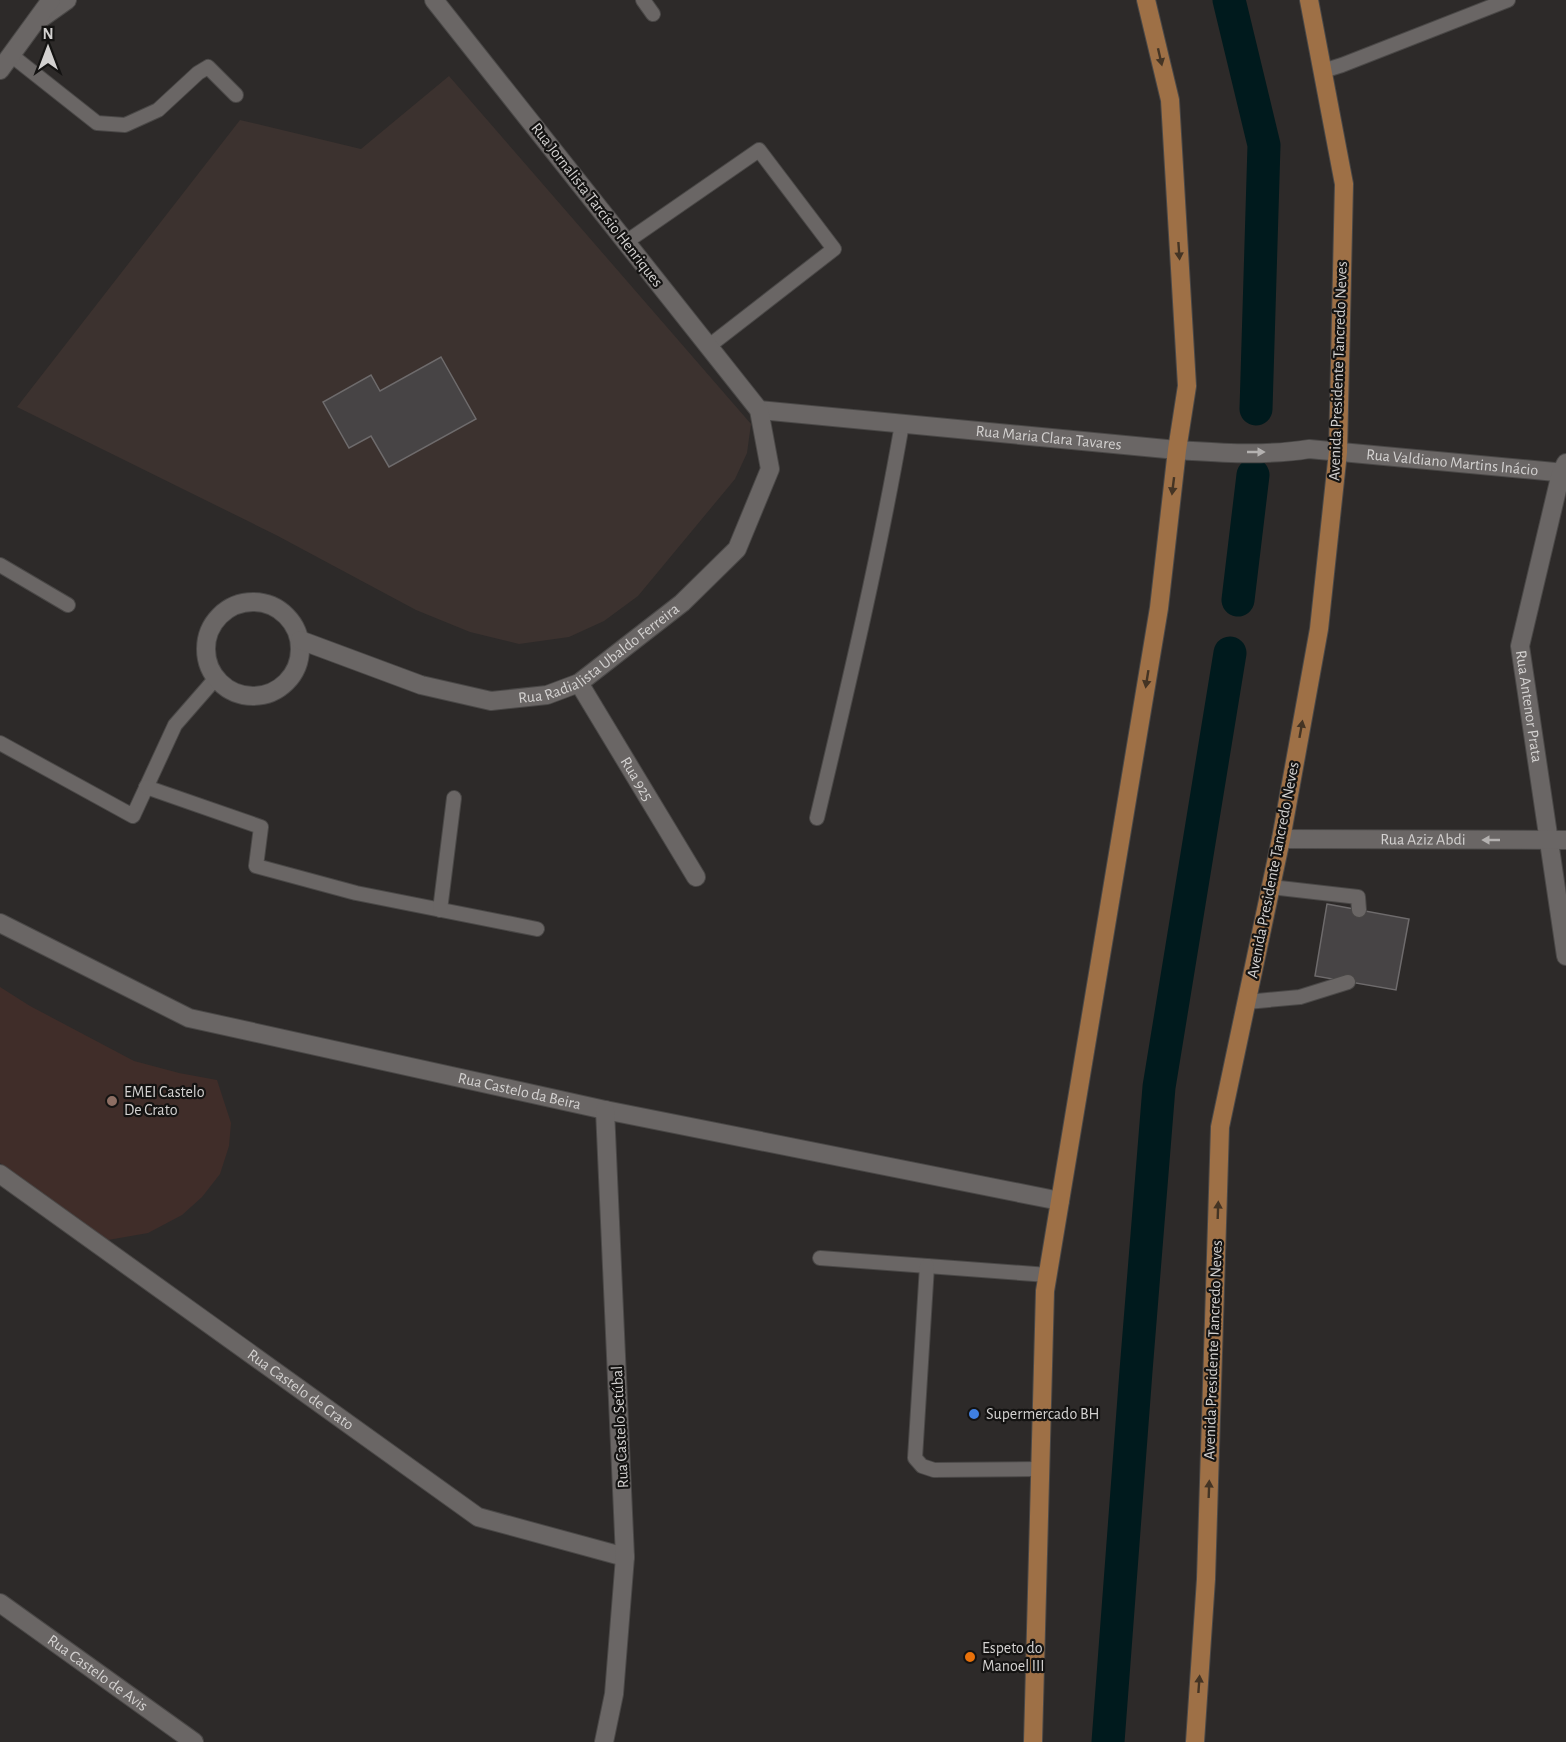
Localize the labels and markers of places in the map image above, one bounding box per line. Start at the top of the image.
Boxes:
place label: EMEI Castelo De Crato [124,1084,205,1118]
marker: EMEI Castelo De Crato [105,1094,119,1108]
place label: Supermercado BH [986,1406,1099,1422]
marker: Supermercado BH [967,1407,981,1421]
place label: Espeto do Manoel III [982,1640,1045,1674]
marker: Espeto do Manoel III [963,1650,977,1664]

